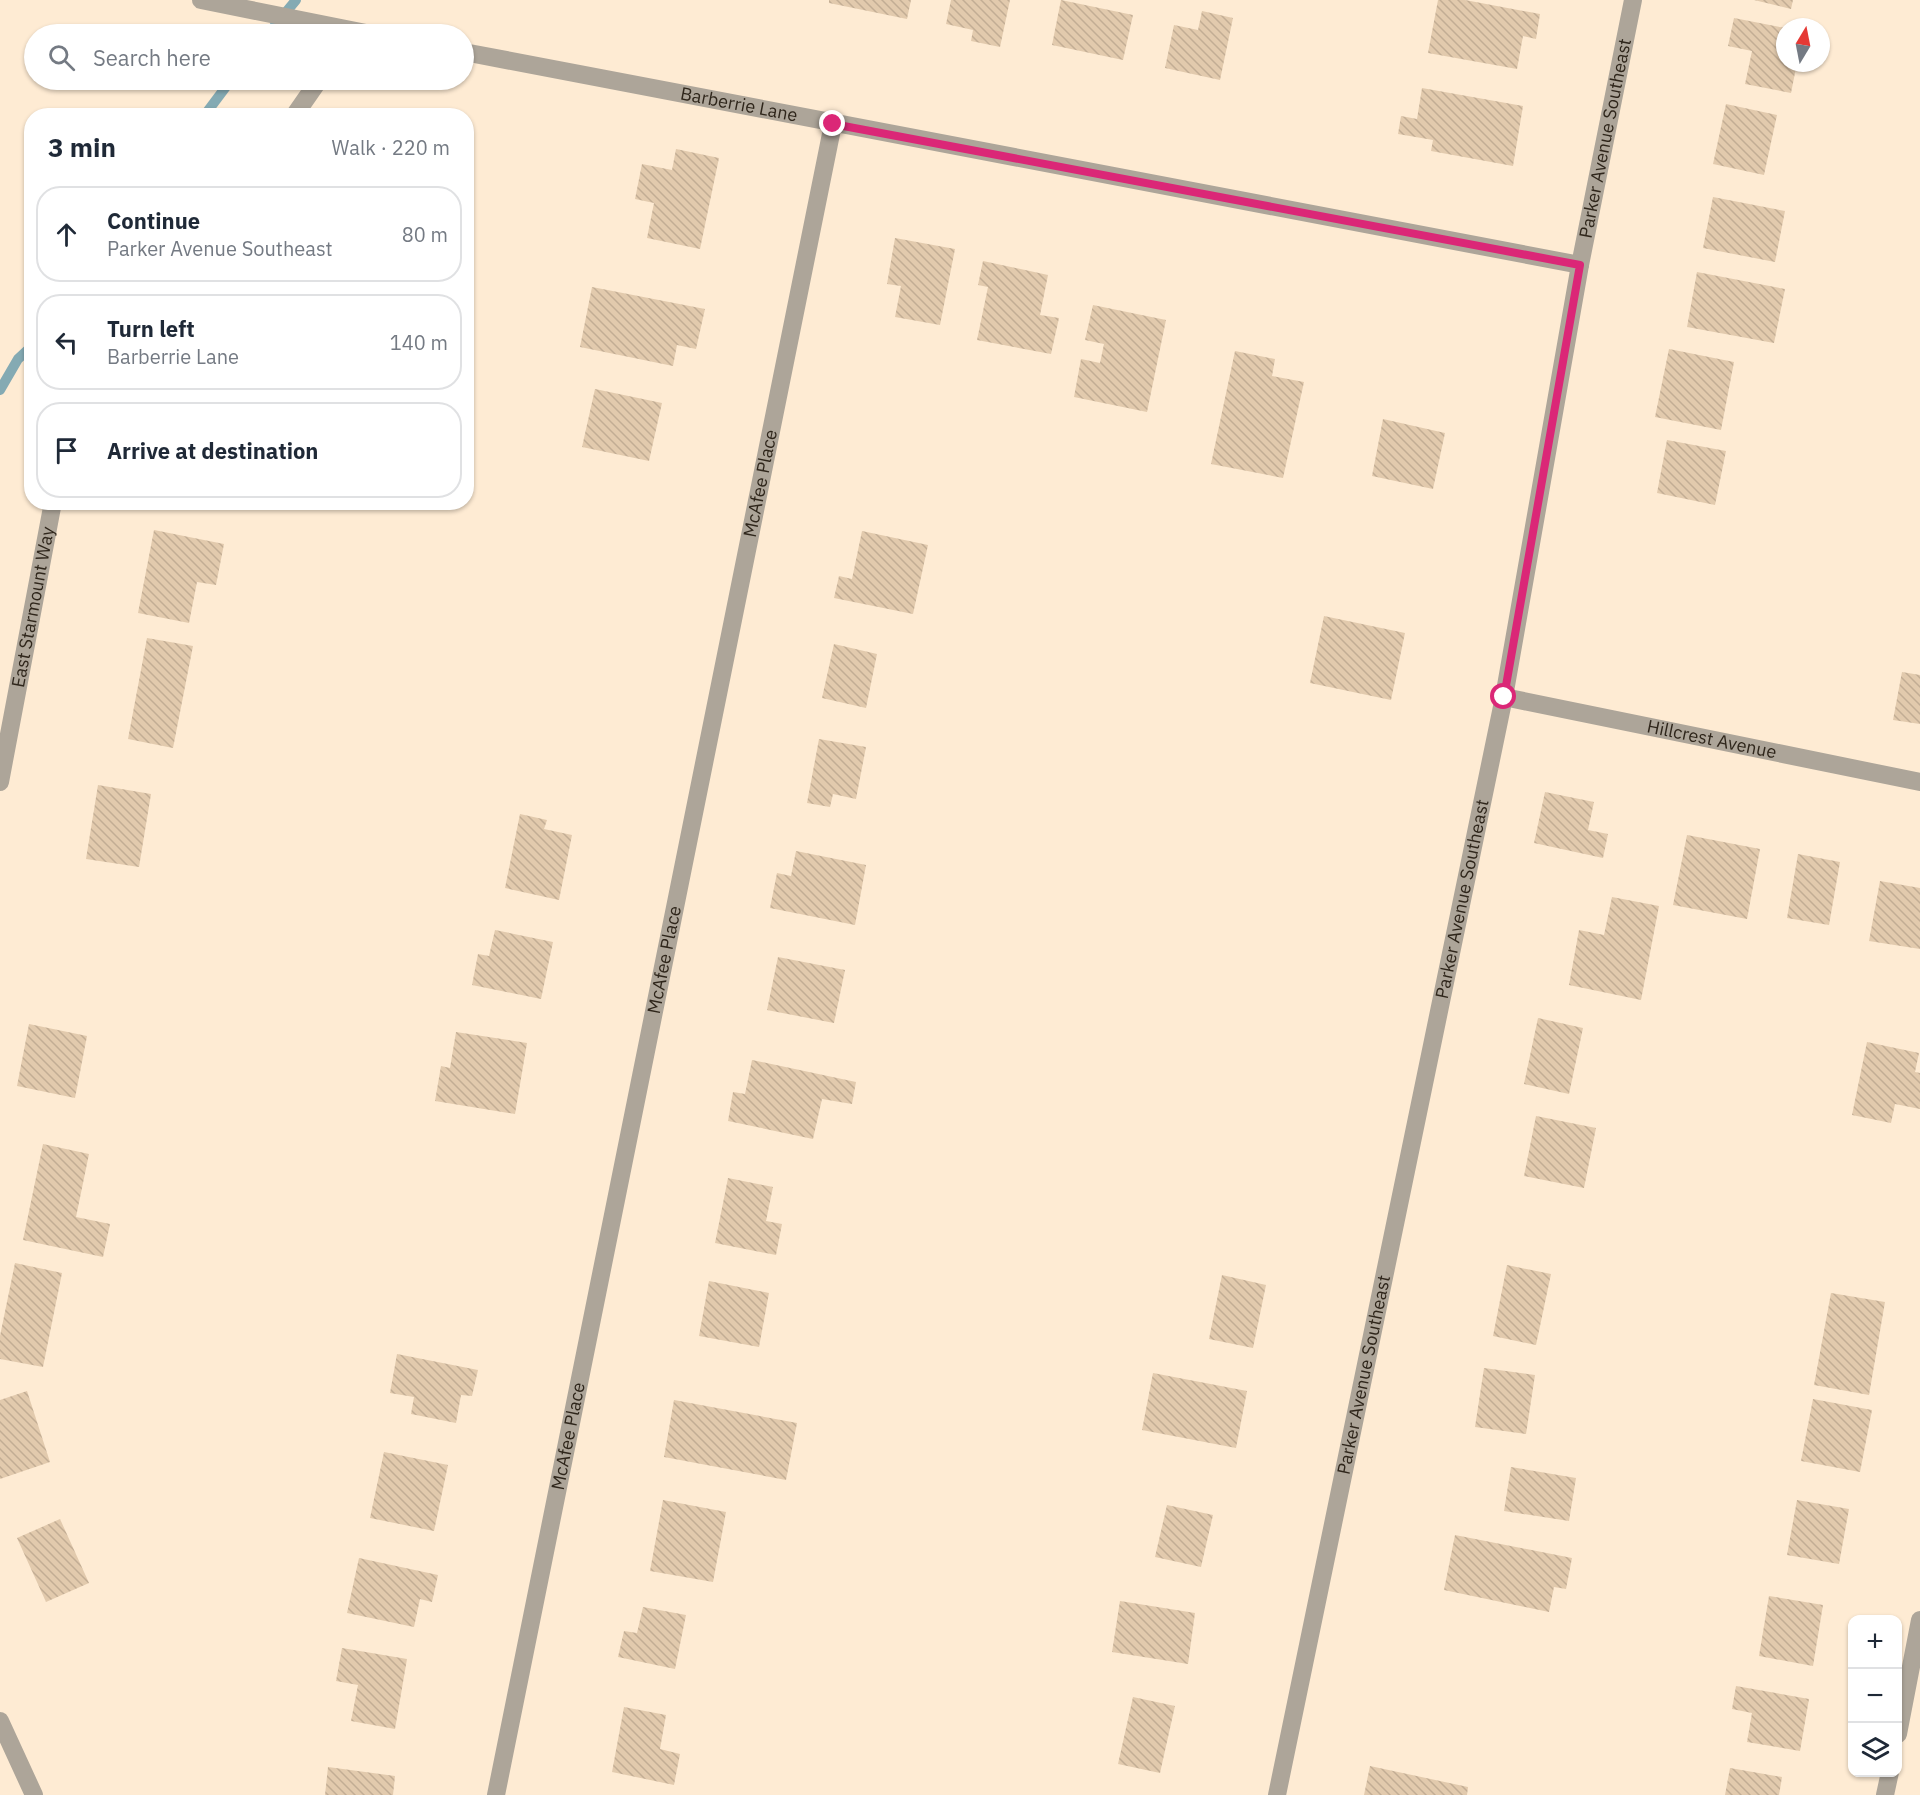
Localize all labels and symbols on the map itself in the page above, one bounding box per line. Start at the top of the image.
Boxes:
north arrow [1776,18,1830,72]
street label: Parker Avenue Southeast [1574,36,1636,240]
street label: Barberrie Lane [679,82,800,126]
route end [819,110,845,136]
street label: McAfee Place [738,427,782,539]
street label: East Starmount Way [6,524,59,690]
route start [1490,683,1516,709]
street label: Hillcrest Avenue [1645,714,1779,763]
street label: Parker Avenue Southeast [1430,797,1494,1001]
street label: McAfee Place [642,904,686,1016]
street label: Parker Avenue Southeast [1332,1273,1395,1477]
street label: McAfee Place [546,1380,590,1492]

